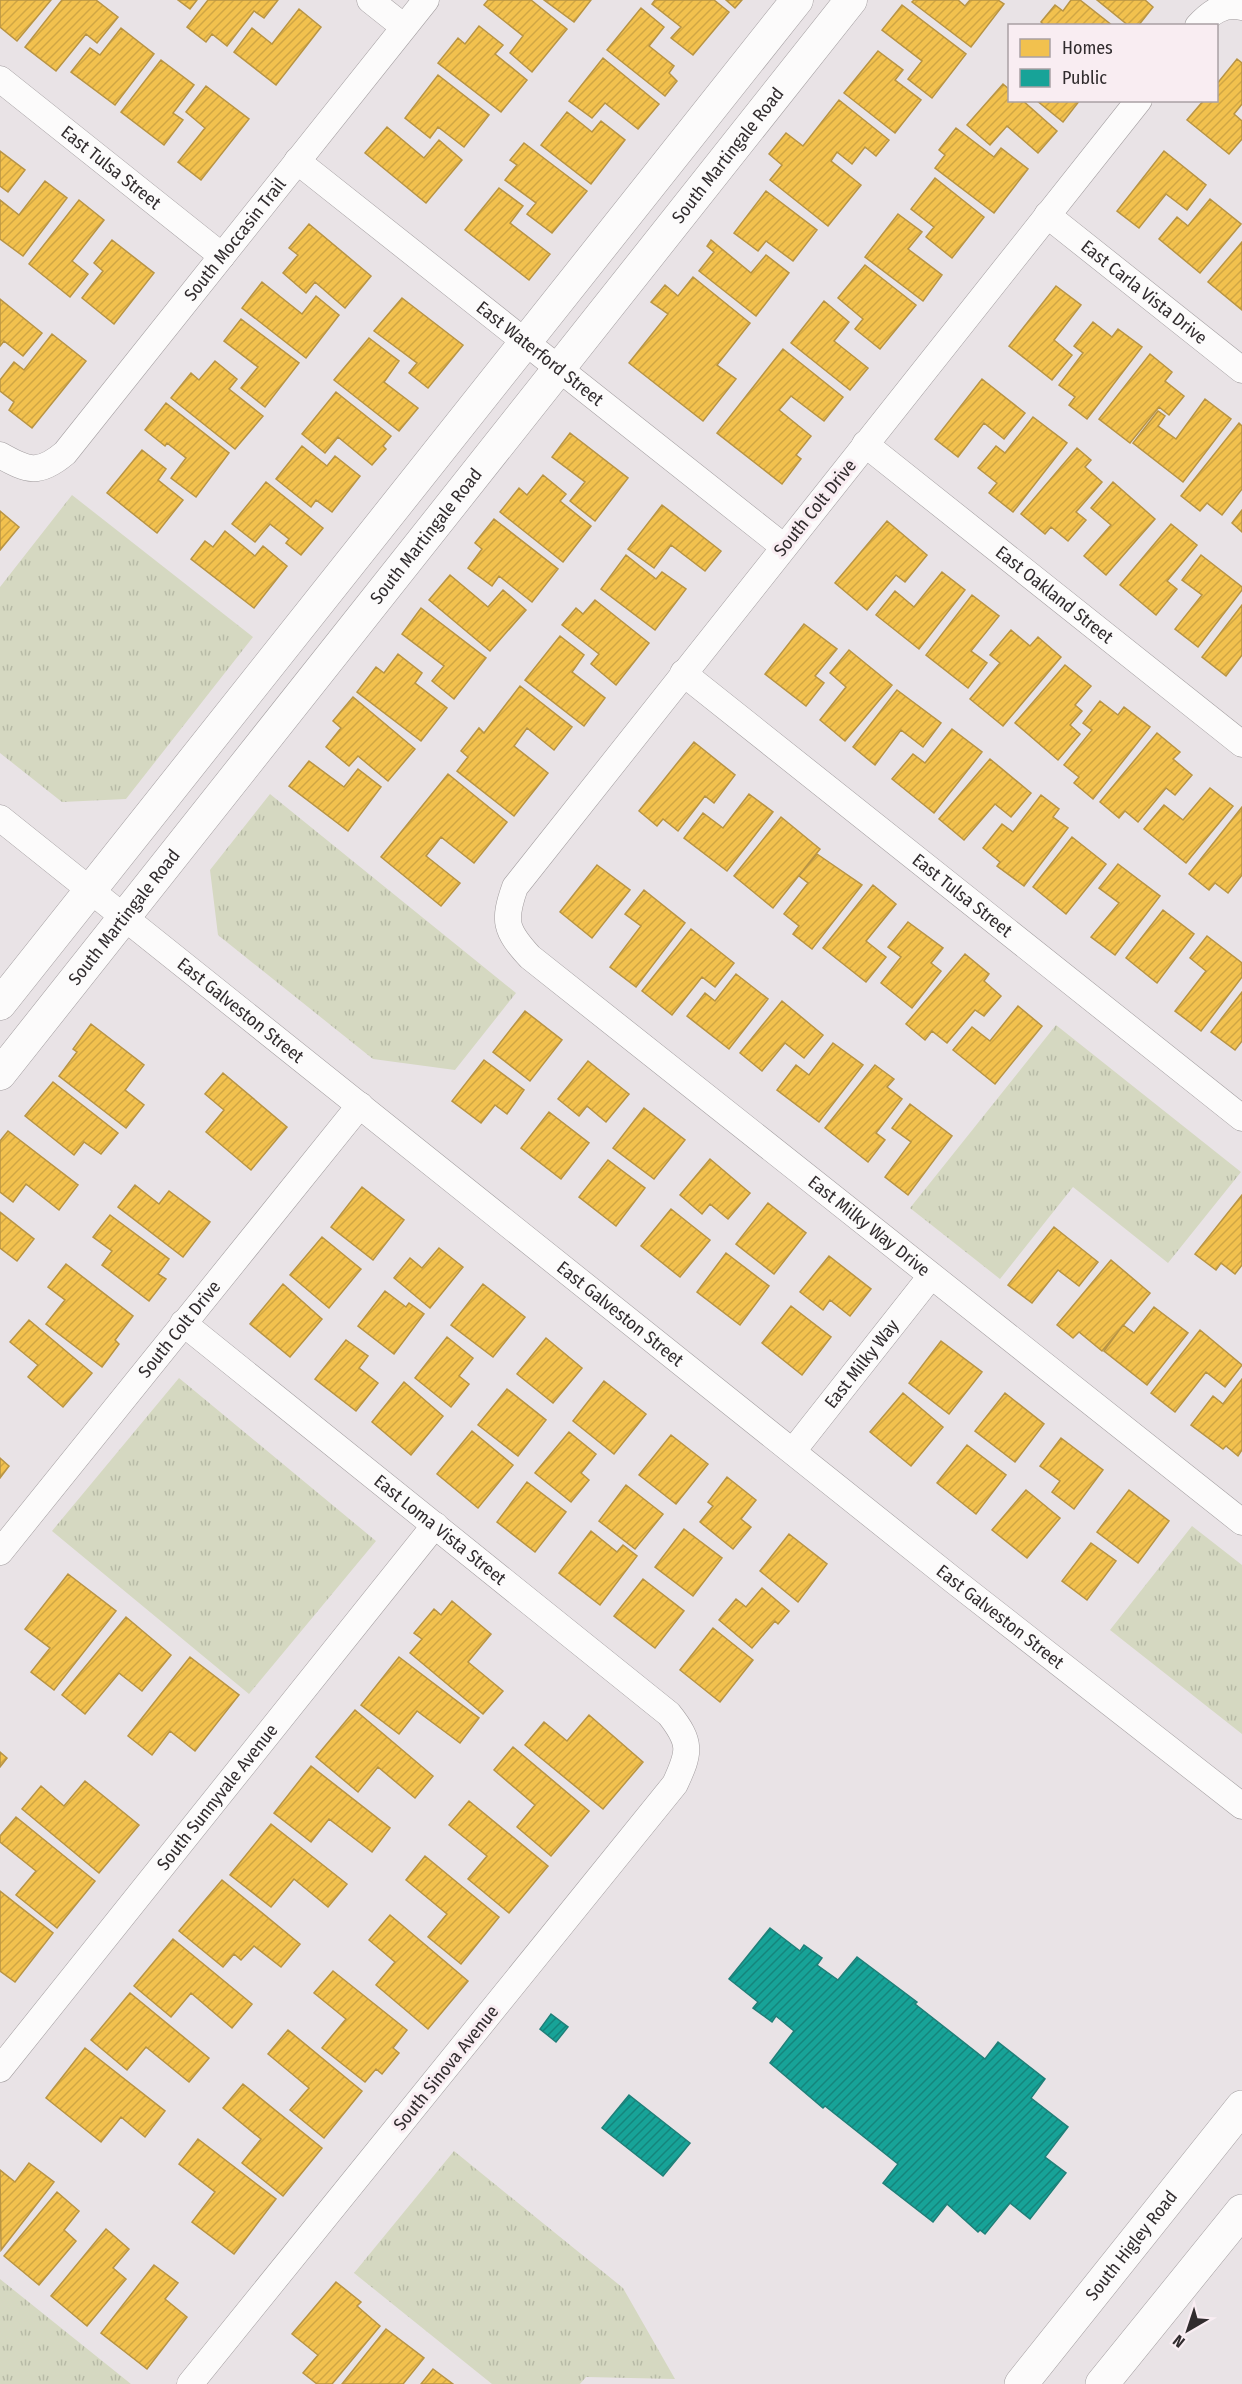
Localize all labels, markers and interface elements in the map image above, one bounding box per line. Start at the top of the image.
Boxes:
legend [1008,24,1218,102]
text: Homes [1062,37,1113,59]
text: Public [1062,67,1107,89]
street label: South Martingale Road [667,83,788,228]
street label: East Tulsa Street [57,121,165,214]
street label: South Moccasin Trail [179,173,291,305]
street label: East Carla Vista Drive [1077,235,1212,349]
street label: East Waterford Street [472,296,608,411]
street label: South Colt Drive [769,455,861,561]
street label: South Martingale Road [365,464,487,609]
street label: East Oakland Street [991,541,1118,648]
street label: South Martingale Road [64,845,185,990]
street label: East Tulsa Street [908,849,1017,942]
street label: East Galveston Street [173,953,308,1068]
street label: East Milky Way Drive [804,1171,934,1281]
street label: East Galveston Street [552,1257,688,1371]
street label: South Colt Drive [134,1276,225,1382]
street label: East Milky Way [820,1315,904,1413]
street label: East Loma Vista Street [370,1470,511,1590]
street label: East Galveston Street [932,1560,1068,1674]
street label: South Sunnyvale Avenue [152,1720,283,1875]
street label: South Sinova Avenue [389,2001,503,2135]
street label: South Higley Road [1081,2186,1182,2305]
north arrow [1158,2300,1218,2360]
text: N [1169,2331,1189,2352]

